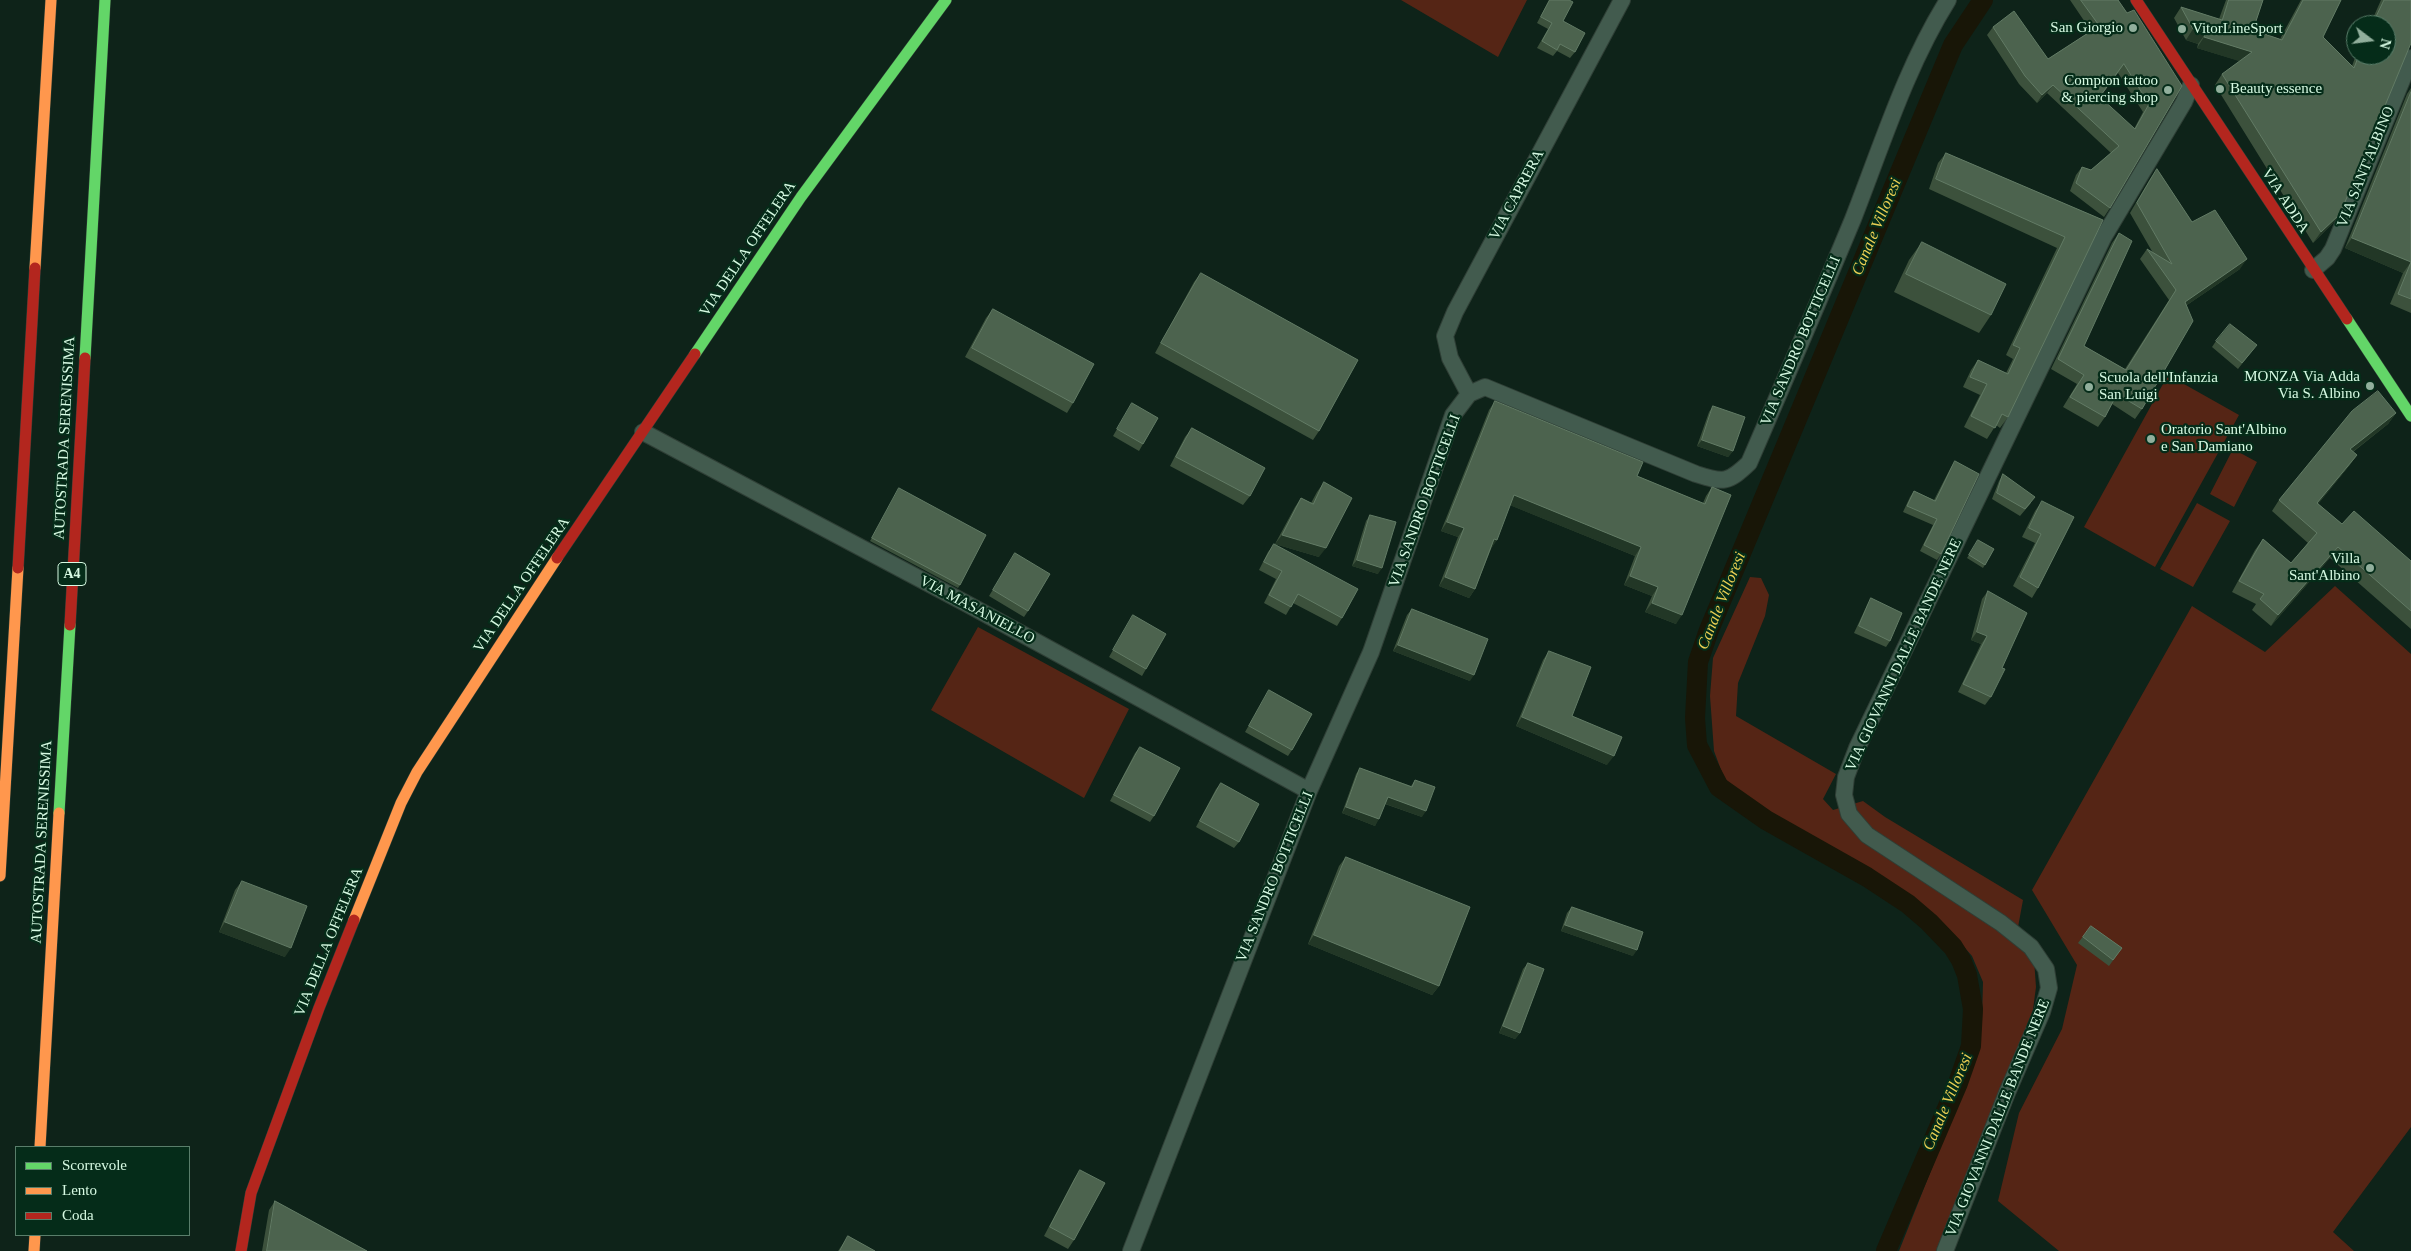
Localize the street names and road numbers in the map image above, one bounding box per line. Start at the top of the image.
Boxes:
street label: VIA SANT'ALBINO [2334,104,2398,230]
street label: VIA CAPRERA [1486,147,1548,243]
street label: VIA ADDA [2257,165,2313,237]
street label: VIA DELLA OFFELERA [696,178,800,320]
street label: VIA SANDRO BOTTICELLI [1757,253,1845,429]
street label: AUTOSTRADA SERENISSIMA [51,336,79,540]
street label: VIA SANDRO BOTTICELLI [1385,412,1465,590]
street label: VIA DELLA OFFELERA [470,514,574,656]
street label: VIA GIOVANNI DALLE BANDE NERE [1842,536,1966,774]
road number: A4 [58,562,86,586]
street label: VIA MASANIELLO [916,572,1038,648]
street label: AUTOSTRADA SERENISSIMA [28,740,56,944]
street label: VIA SANDRO BOTTICELLI [1232,789,1318,965]
street label: VIA DELLA OFFELERA [291,865,367,1019]
street label: VIA GIOVANNI DALLE BANDE NERE [1942,997,2054,1239]

